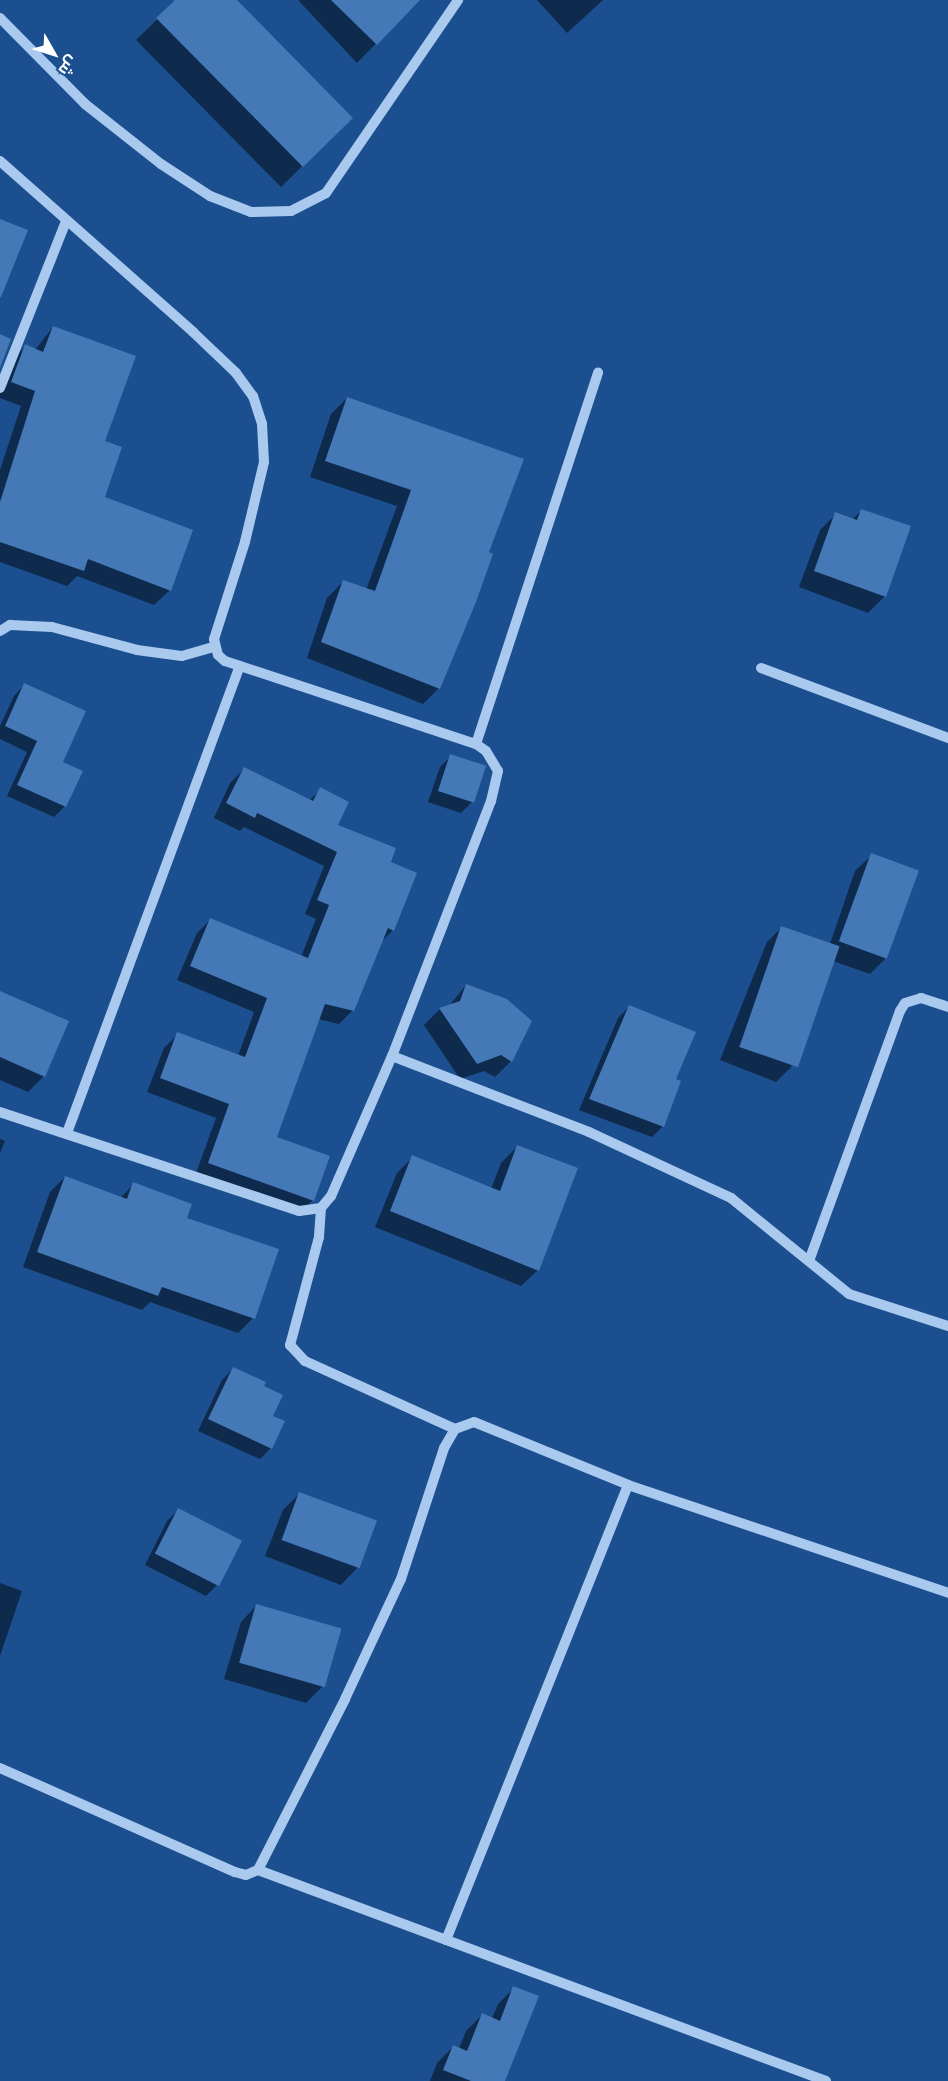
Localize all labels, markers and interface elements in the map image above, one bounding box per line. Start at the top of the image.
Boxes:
north arrow [24,24,84,84]
text: ش [54,51,82,80]

